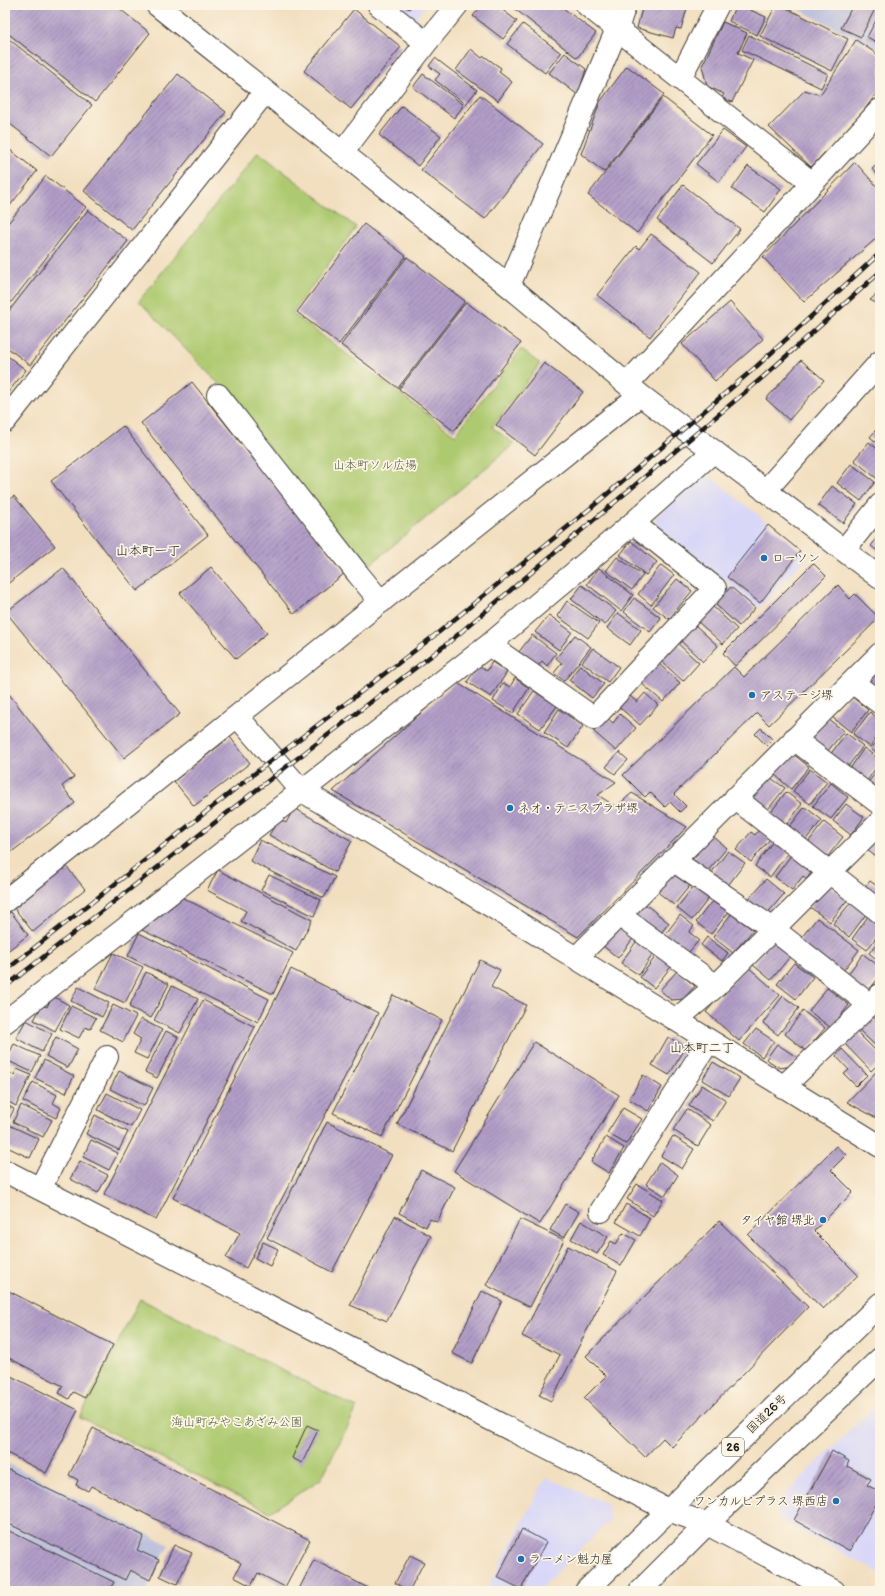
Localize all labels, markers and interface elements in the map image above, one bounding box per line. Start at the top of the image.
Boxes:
park label: 山本町ソル広場 [333,458,417,473]
district label: 山本町一丁 [115,543,181,559]
place label: ローソン [772,551,820,566]
marker: ローソン [759,553,769,563]
place label: アステージ堺 [760,688,833,703]
marker: アステージ堺 [747,690,757,700]
place label: ネオ・テニスプラザ堺 [518,801,638,816]
marker: ネオ・テニスプラザ堺 [505,803,515,813]
district label: 山本町二丁 [669,1040,735,1056]
place label: タイヤ館 堺北 [740,1213,815,1228]
marker: タイヤ館 堺北 [818,1215,828,1225]
street label: 国道26号 [744,1391,790,1437]
park label: 海山町みやこあざみ公園 [171,1415,303,1430]
road number: 26 [722,1438,744,1456]
place label: ワンカルビプラス 堺西店 [694,1494,828,1509]
marker: ワンカルビプラス 堺西店 [831,1496,841,1506]
place label: ラーメン魁力屋 [529,1552,613,1567]
marker: ラーメン魁力屋 [516,1554,526,1564]

